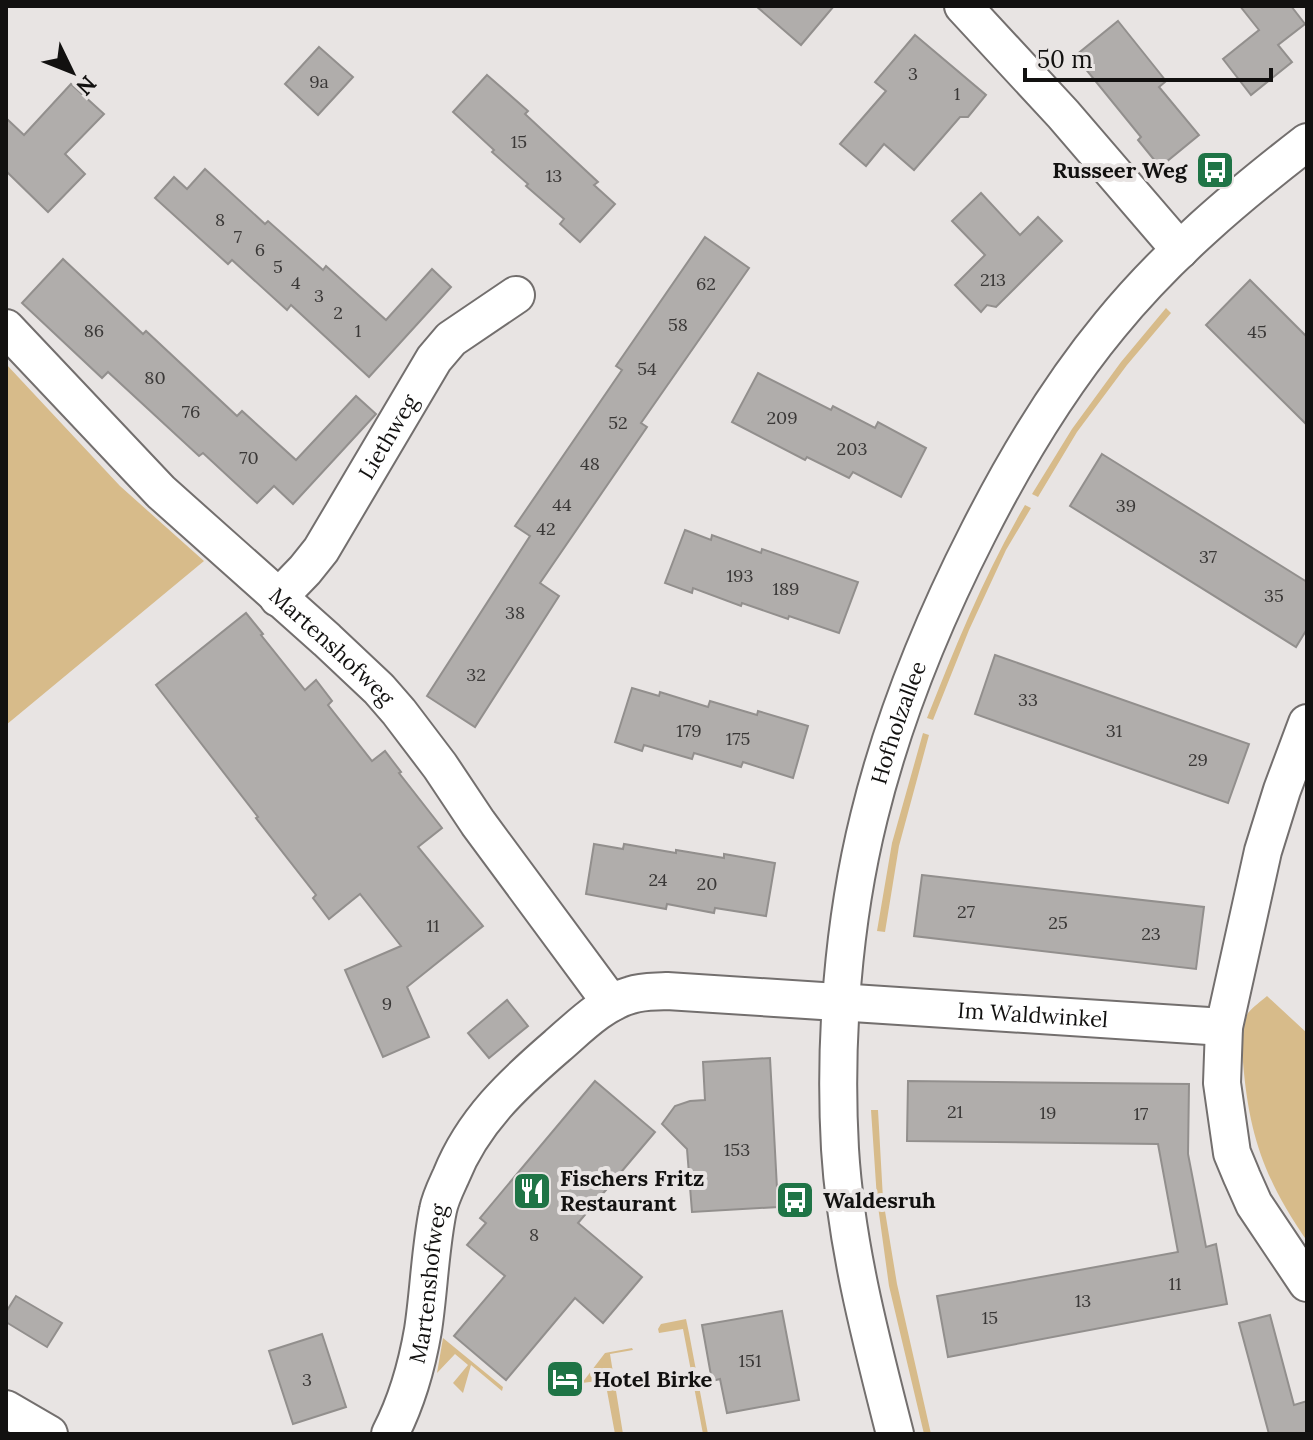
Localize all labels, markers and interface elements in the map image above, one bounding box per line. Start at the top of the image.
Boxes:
north arrow [32,32,112,112]
scale bar [1025,32,1271,82]
text: 50 m [1037,44,1093,75]
house number: 3 [908,62,918,85]
text: N [71,70,103,101]
house number: 9a [309,70,329,93]
house number: 1 [954,82,960,105]
house number: 15 [511,130,527,153]
bus stop icon: Russeer Weg [1194,149,1236,191]
place label: Russeer Weg [1052,156,1188,184]
house number: 13 [546,164,562,187]
house number: 8 [215,208,225,231]
house number: 7 [234,225,242,248]
house number: 6 [255,238,265,261]
house number: 5 [273,255,283,278]
house number: 213 [980,268,1006,291]
house number: 4 [291,271,301,294]
house number: 62 [696,272,716,295]
house number: 3 [314,284,324,307]
house number: 2 [333,301,343,324]
house number: 58 [668,313,688,336]
house number: 86 [84,319,104,342]
house number: 1 [355,319,361,342]
house number: 45 [1247,320,1267,343]
house number: 54 [637,357,657,380]
house number: 80 [144,366,166,389]
street label: Liethweg [352,389,424,484]
house number: 76 [182,400,200,423]
house number: 209 [766,406,798,429]
house number: 52 [608,411,628,434]
house number: 203 [837,437,867,460]
house number: 70 [239,446,259,469]
house number: 48 [580,452,600,475]
house number: 44 [552,493,572,516]
house number: 39 [1116,494,1136,517]
house number: 42 [536,517,556,540]
house number: 37 [1199,545,1217,568]
house number: 193 [727,564,753,587]
house number: 189 [773,577,799,600]
street label: Martenshofweg [264,581,401,711]
house number: 35 [1264,584,1284,607]
house number: 38 [505,601,525,624]
street label: Hofholzallee [864,657,932,787]
house number: 32 [466,663,486,686]
house number: 33 [1018,688,1038,711]
house number: 179 [676,719,702,742]
house number: 31 [1106,719,1122,742]
house number: 175 [726,727,750,750]
house number: 29 [1188,748,1208,771]
house number: 24 [648,868,668,891]
house number: 20 [697,872,717,895]
house number: 27 [957,900,975,923]
house number: 25 [1048,911,1068,934]
house number: 11 [426,914,440,937]
house number: 23 [1141,922,1161,945]
house number: 9 [382,992,392,1015]
street label: Im Waldwinkel [957,996,1109,1033]
house number: 21 [947,1100,963,1123]
house number: 19 [1040,1101,1056,1124]
house number: 17 [1134,1102,1148,1125]
house number: 153 [724,1138,750,1161]
place label: Fischers Fritz Restaurant [560,1164,704,1217]
restaurant icon: Fischers Fritz Restaurant [511,1170,553,1212]
bus stop icon: Waldesruh [774,1179,816,1221]
place label: Waldesruh [823,1186,936,1214]
street label: Martenshofweg [402,1201,453,1366]
house number: 8 [529,1223,539,1246]
house number: 11 [1168,1272,1182,1295]
house number: 13 [1075,1289,1091,1312]
house number: 15 [982,1306,998,1329]
house number: 151 [739,1349,761,1372]
hotel icon: Hotel Birke [544,1358,586,1400]
place label: Hotel Birke [593,1365,713,1393]
house number: 3 [302,1368,312,1391]

